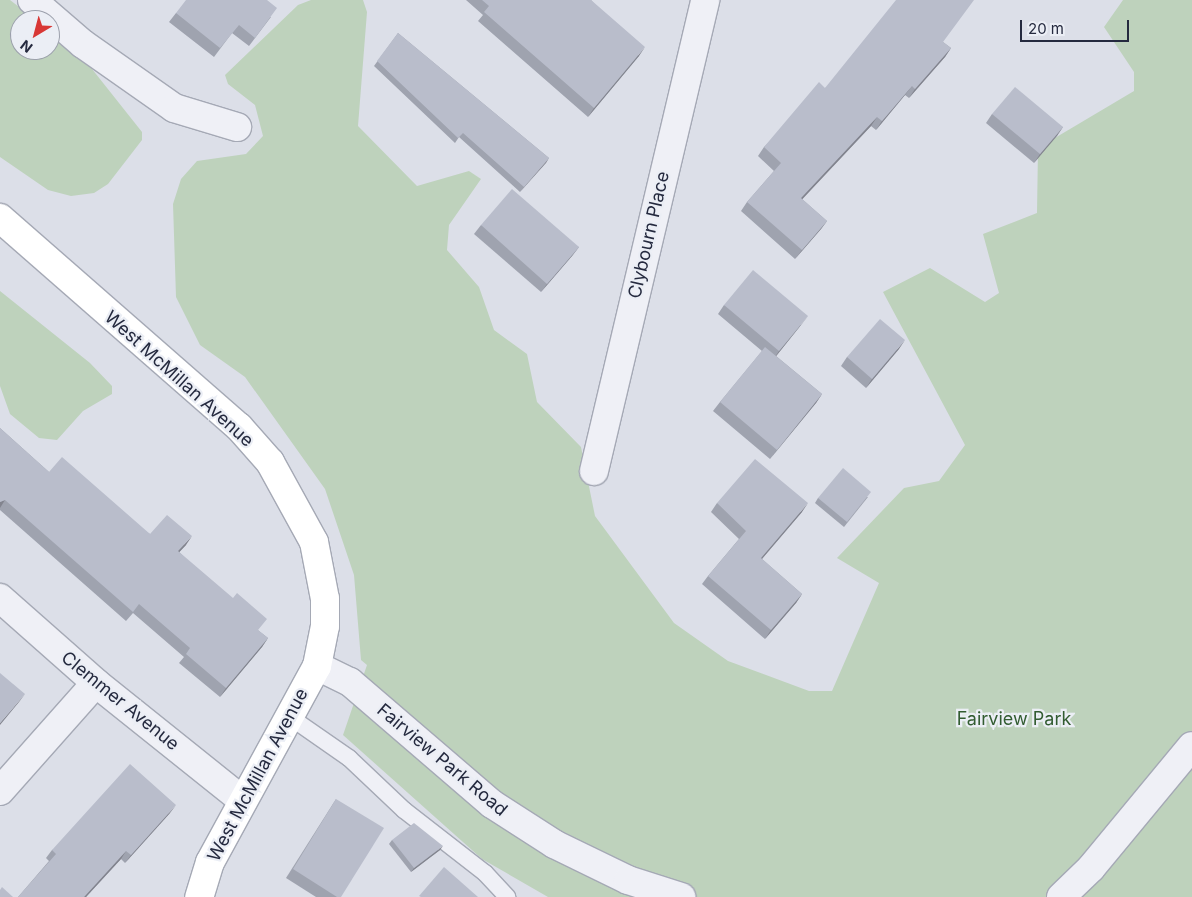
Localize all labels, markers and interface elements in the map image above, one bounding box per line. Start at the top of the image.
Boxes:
north arrow [10,10,60,60]
scale bar [1022,10,1131,42]
text: 20 m [1028,19,1064,38]
text: N [17,37,36,57]
street label: Clybourn Place [624,169,674,301]
street label: West McMillan Avenue [100,307,258,451]
street label: Clemmer Avenue [57,647,183,755]
street label: West McMillan Avenue [203,685,313,865]
street label: Fairview Park Road [373,699,511,821]
park label: Fairview Park [957,708,1071,730]

